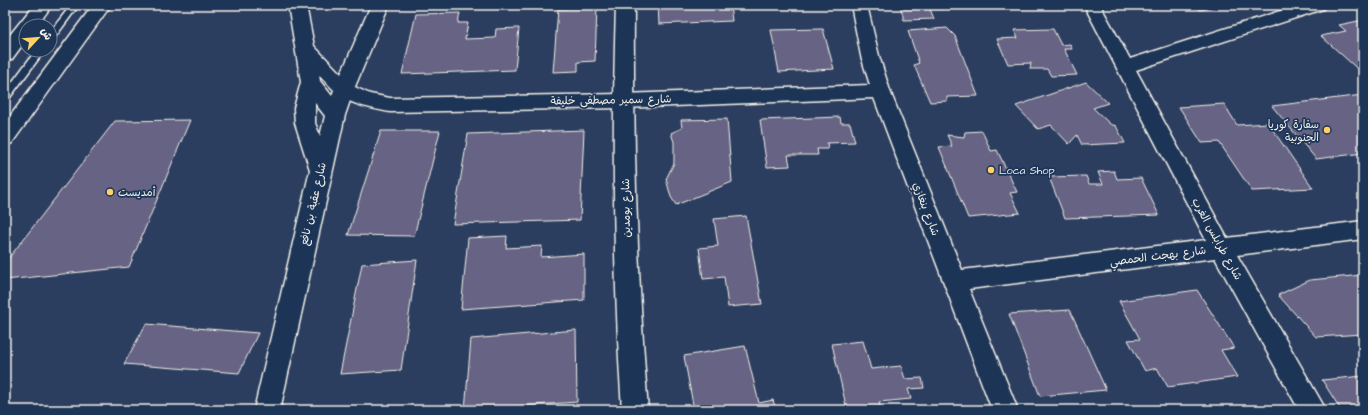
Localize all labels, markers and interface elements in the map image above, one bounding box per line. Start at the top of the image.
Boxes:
north arrow [18,18,58,58]
text: ش [37,25,56,43]
street label: شارع سمير مصطفى خليفة [550,91,672,110]
place label: سفارة كوريا الجنوبية [1268,117,1319,145]
marker: سفارة كوريا الجنوبية [1322,125,1332,135]
street label: شارع عقبة بن نافع [296,161,331,247]
place label: Loca Shop [999,163,1055,178]
marker: Loca Shop [986,165,996,175]
street label: شارع بومدين [618,178,635,238]
street label: شارع بنغازي [908,180,943,238]
place label: أمديست [118,185,156,200]
marker: أمديست [105,187,115,197]
street label: شارع طرابلس الغرب [1187,195,1246,283]
street label: شارع بهجت الحمصي [1109,243,1207,272]

